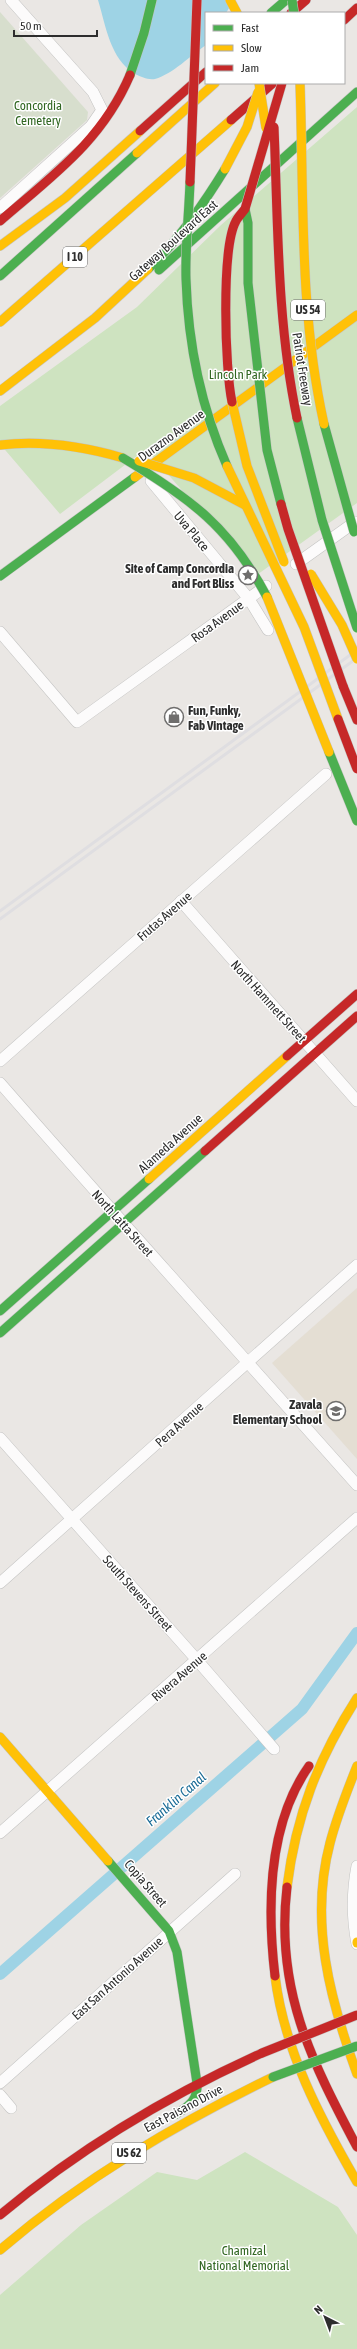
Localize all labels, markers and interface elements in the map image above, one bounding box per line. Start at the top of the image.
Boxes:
scale bar [14,12,97,38]
legend [205,12,345,84]
text: 50 m [20,19,42,33]
text: Fast [241,21,259,35]
text: Slow [241,41,262,55]
text: Jam [241,61,259,75]
park label: Concordia Cemetery [14,98,62,128]
street label: Gateway Boulevard East [126,197,221,284]
road number: I 10 [63,247,87,267]
road number: US 54 [291,300,325,320]
street label: Patriot Freeway [289,331,316,407]
park label: Lincoln Park [209,367,268,382]
street label: Durazno Avenue [135,406,207,464]
street label: Uva Place [171,508,213,554]
place label: Site of Camp Concordia and Fort Bliss [125,561,234,591]
place icon: Site of Camp Concordia and Fort Bliss [237,564,259,586]
street label: Rosa Avenue [188,597,246,645]
place label: Fun, Funky, Fab Vintage [188,703,244,733]
shop icon: Fun, Funky, Fab Vintage [163,706,185,728]
street label: Frutas Avenue [134,889,195,944]
street label: North Hammett Street [228,957,310,1046]
street label: Alameda Avenue [135,1111,206,1176]
street label: North Latta Street [89,1187,157,1260]
place label: Zavala Elementary School [233,1397,323,1427]
street label: Pera Avenue [152,1399,207,1450]
school or university icon: Zavala Elementary School [325,1400,347,1422]
street label: South Stevens Street [100,1552,176,1635]
street label: Rivera Avenue [149,1648,210,1704]
water label: Franklin Canal [143,1769,209,1829]
street label: Copia Street [121,1857,170,1910]
street label: East San Antonio Avenue [69,1934,166,2023]
street label: East Paisano Drive [141,2081,225,2135]
road number: US 62 [112,2143,146,2163]
park label: Chamizal National Memorial [199,2243,290,2273]
north arrow [305,2297,345,2337]
text: N [312,2303,325,2316]

